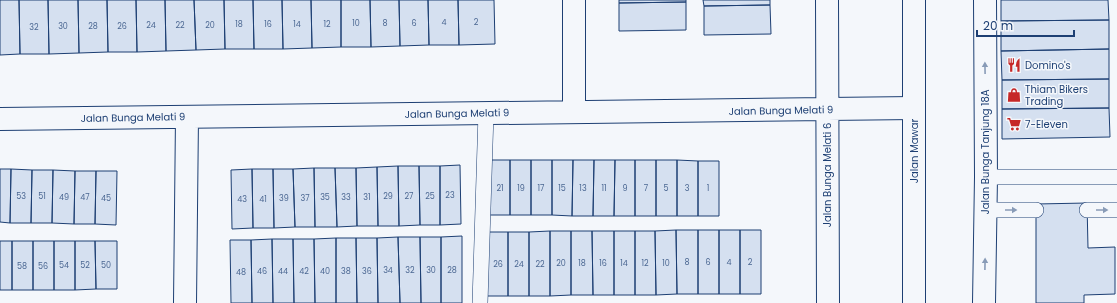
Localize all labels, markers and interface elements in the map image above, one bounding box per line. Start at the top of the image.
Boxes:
scale bar [977,12,1074,38]
house number: 4 [441,17,447,28]
house number: 2 [474,17,479,28]
text: 20 m [983,17,1013,34]
house number: 10 [352,18,360,29]
house number: 8 [382,18,388,29]
house number: 6 [411,18,417,29]
house number: 18 [235,19,243,30]
house number: 16 [264,19,272,30]
house number: 14 [293,19,301,30]
house number: 12 [323,19,331,30]
house number: 24 [146,20,156,31]
house number: 22 [175,20,185,31]
house number: 20 [205,20,215,31]
house number: 30 [58,21,68,32]
house number: 28 [88,21,98,32]
house number: 26 [117,21,127,32]
house number: 32 [29,22,39,33]
restaurant icon: Domino's [1006,57,1022,73]
place label: Domino's [1025,58,1071,73]
one-way arrow [982,61,988,74]
place label: Thiam Bikers Trading [1025,82,1088,109]
shop icon: Thiam Bikers Trading [1006,87,1022,103]
street label: Jalan Bunga Tanjung 18A [978,89,993,215]
street label: Jalan Bunga Melati 9 [729,102,833,119]
street label: Jalan Bunga Melati 9 [405,105,509,122]
street label: Jalan Bunga Melati 9 [81,109,185,126]
supermarket icon: 7-Eleven [1006,116,1022,132]
place label: 7-Eleven [1025,117,1068,132]
street label: Jalan Mawar [907,119,922,183]
street label: Jalan Bunga Melati 6 [820,123,835,227]
house number: 21 [496,183,504,194]
house number: 19 [517,183,525,194]
house number: 17 [538,183,545,194]
house number: 15 [558,183,566,194]
house number: 13 [579,183,587,194]
house number: 11 [601,183,607,194]
house number: 9 [622,183,628,194]
house number: 7 [644,183,649,194]
house number: 5 [663,183,669,194]
house number: 3 [685,183,690,194]
house number: 1 [707,183,709,194]
house number: 23 [445,190,455,201]
house number: 53 [16,191,26,202]
house number: 51 [38,191,46,202]
house number: 29 [383,191,393,202]
house number: 27 [405,191,414,202]
house number: 25 [425,191,435,202]
house number: 49 [59,192,69,203]
house number: 47 [80,192,90,203]
house number: 35 [320,192,330,203]
house number: 33 [341,192,351,203]
house number: 31 [363,192,371,203]
house number: 45 [101,193,111,204]
house number: 39 [279,193,289,204]
house number: 37 [300,193,310,204]
house number: 43 [237,194,247,205]
house number: 41 [259,194,267,205]
one-way arrow [1005,207,1018,213]
one-way arrow [1096,207,1109,213]
house number: 8 [684,257,690,268]
house number: 6 [705,257,711,268]
house number: 4 [726,257,732,268]
house number: 2 [748,257,753,268]
one-way arrow [982,257,988,270]
house number: 20 [556,258,566,269]
house number: 18 [578,258,586,269]
house number: 16 [599,258,607,269]
house number: 14 [620,258,628,269]
house number: 12 [641,258,649,269]
house number: 10 [662,258,670,269]
house number: 26 [493,259,503,270]
house number: 24 [514,259,524,270]
house number: 22 [535,259,545,270]
house number: 54 [59,260,69,271]
house number: 52 [80,260,90,271]
house number: 50 [101,260,111,271]
house number: 58 [17,261,27,272]
house number: 56 [38,261,48,272]
house number: 34 [383,265,393,276]
house number: 32 [405,265,415,276]
house number: 30 [426,265,436,276]
house number: 28 [447,265,457,276]
house number: 46 [257,266,267,277]
house number: 44 [278,266,288,277]
house number: 42 [299,266,309,277]
house number: 40 [320,266,330,277]
house number: 38 [341,266,351,277]
house number: 36 [362,266,372,277]
house number: 48 [236,267,246,278]

